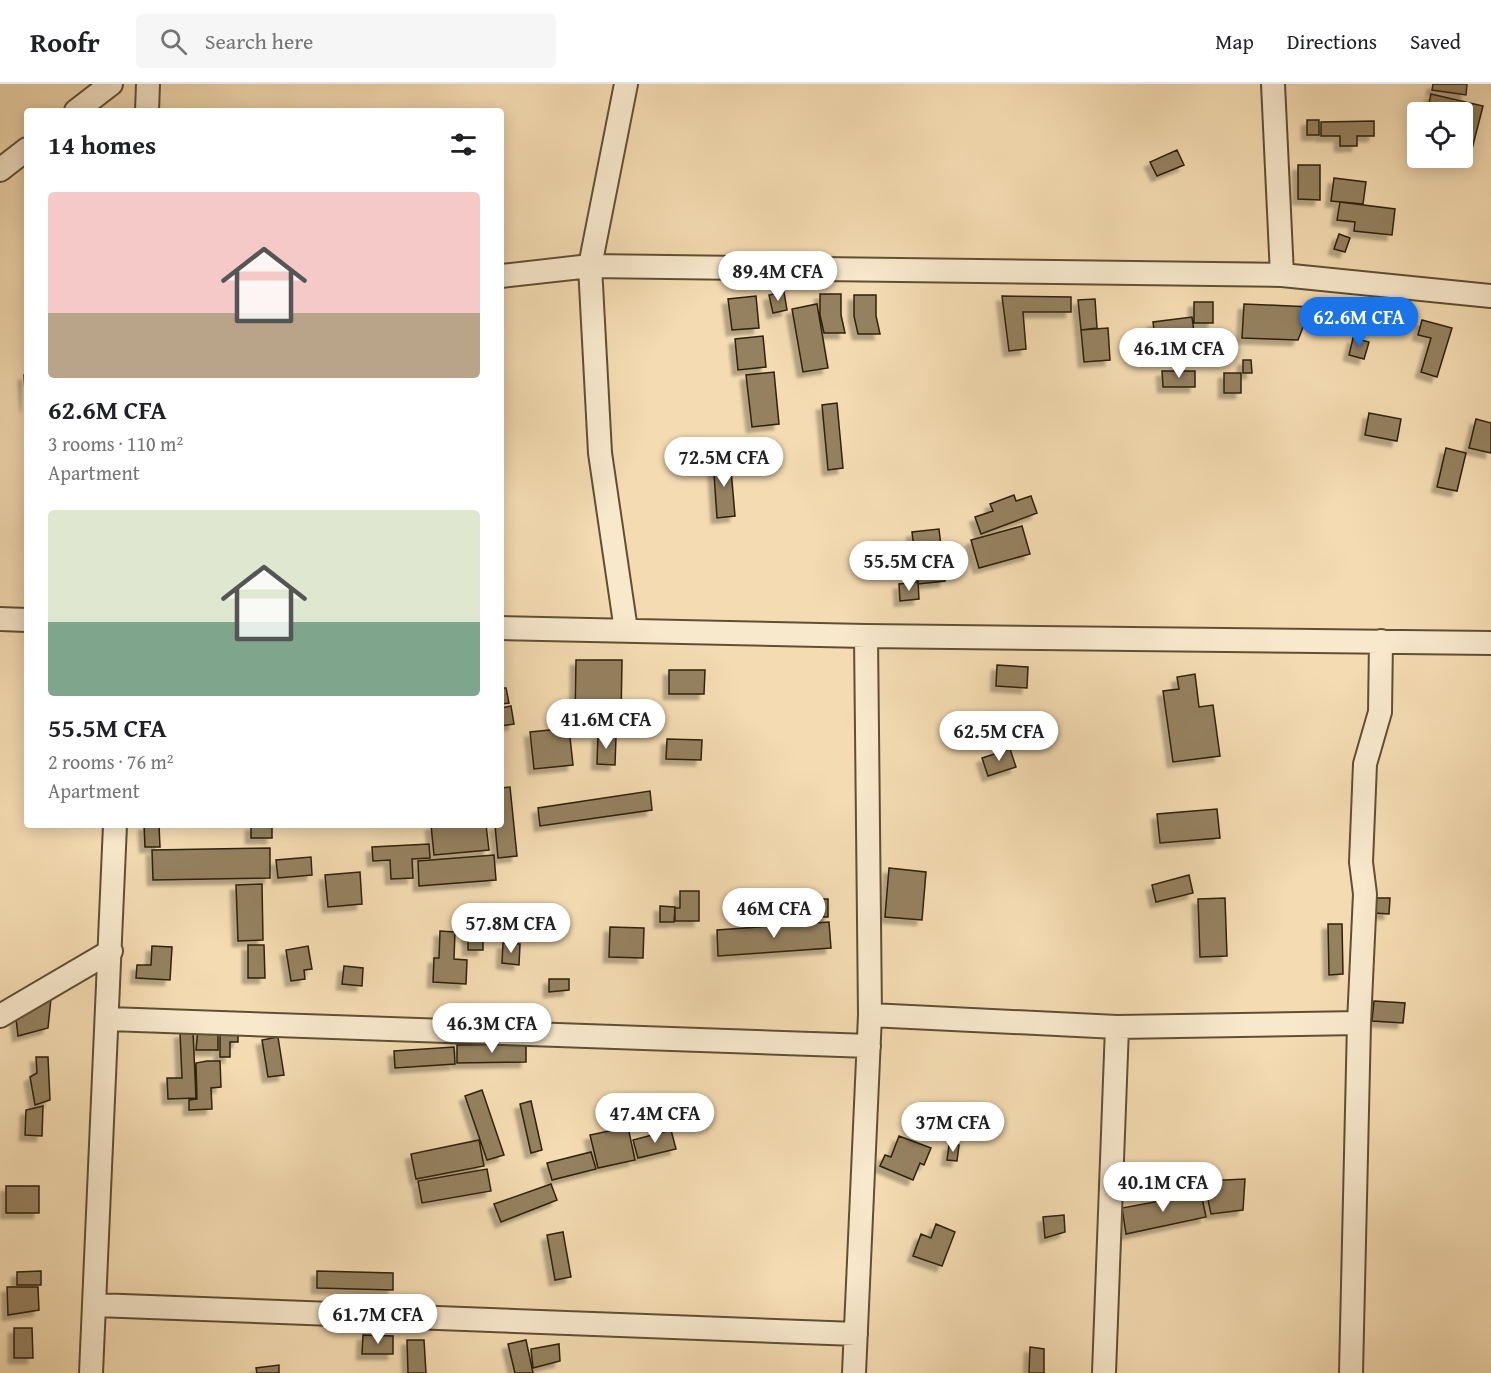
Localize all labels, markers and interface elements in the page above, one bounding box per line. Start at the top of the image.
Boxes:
search box [136,14,556,68]
text: Roofr [30,21,100,62]
icon: search [157,25,190,58]
text: Search here [205,25,313,57]
text: Map [1215,26,1254,57]
text: Directions [1287,26,1377,57]
text: Saved [1410,26,1461,57]
map controls [1407,102,1473,168]
button: locate [1407,102,1473,168]
text: 14 homes [48,125,156,164]
icon: filters [447,128,480,161]
icon: home [210,231,318,339]
pin: 89.4M CFA [709,251,847,302]
text: 89.4M CFA [732,256,824,285]
pin: 62.6M CFA [1290,297,1428,348]
text: 62.6M CFA [1313,302,1405,331]
pin: 46.1M CFA [1110,328,1248,379]
text: 46.1M CFA [1133,333,1225,362]
text: 62.6M CFA [48,390,167,429]
text: 3 rooms · 110 m² [48,429,183,458]
pin: 72.5M CFA [655,437,793,488]
text: 72.5M CFA [678,442,770,471]
text: Apartment [48,458,140,487]
pin: 55.5M CFA [840,541,978,592]
text: 55.5M CFA [863,546,955,575]
icon: home [210,549,318,657]
pin: 41.6M CFA [537,699,675,750]
text: 41.6M CFA [560,704,652,733]
text: 55.5M CFA [48,708,167,747]
pin: 62.5M CFA [930,711,1068,762]
text: 62.5M CFA [953,716,1045,745]
text: 2 rooms · 76 m² [48,747,174,776]
text: Apartment [48,776,140,805]
pin: 46M CFA [719,888,829,939]
text: 46M CFA [736,893,812,922]
pin: 57.8M CFA [442,903,580,954]
text: 57.8M CFA [465,908,557,937]
pin: 46.3M CFA [423,1003,561,1054]
text: 46.3M CFA [446,1008,538,1037]
pin: 47.4M CFA [586,1093,724,1144]
text: 47.4M CFA [609,1098,701,1127]
pin: 37M CFA [898,1102,1008,1153]
text: 37M CFA [915,1107,991,1136]
pin: 40.1M CFA [1094,1162,1232,1213]
text: 40.1M CFA [1117,1167,1209,1196]
pin: 61.7M CFA [309,1294,447,1345]
text: 61.7M CFA [332,1299,424,1328]

